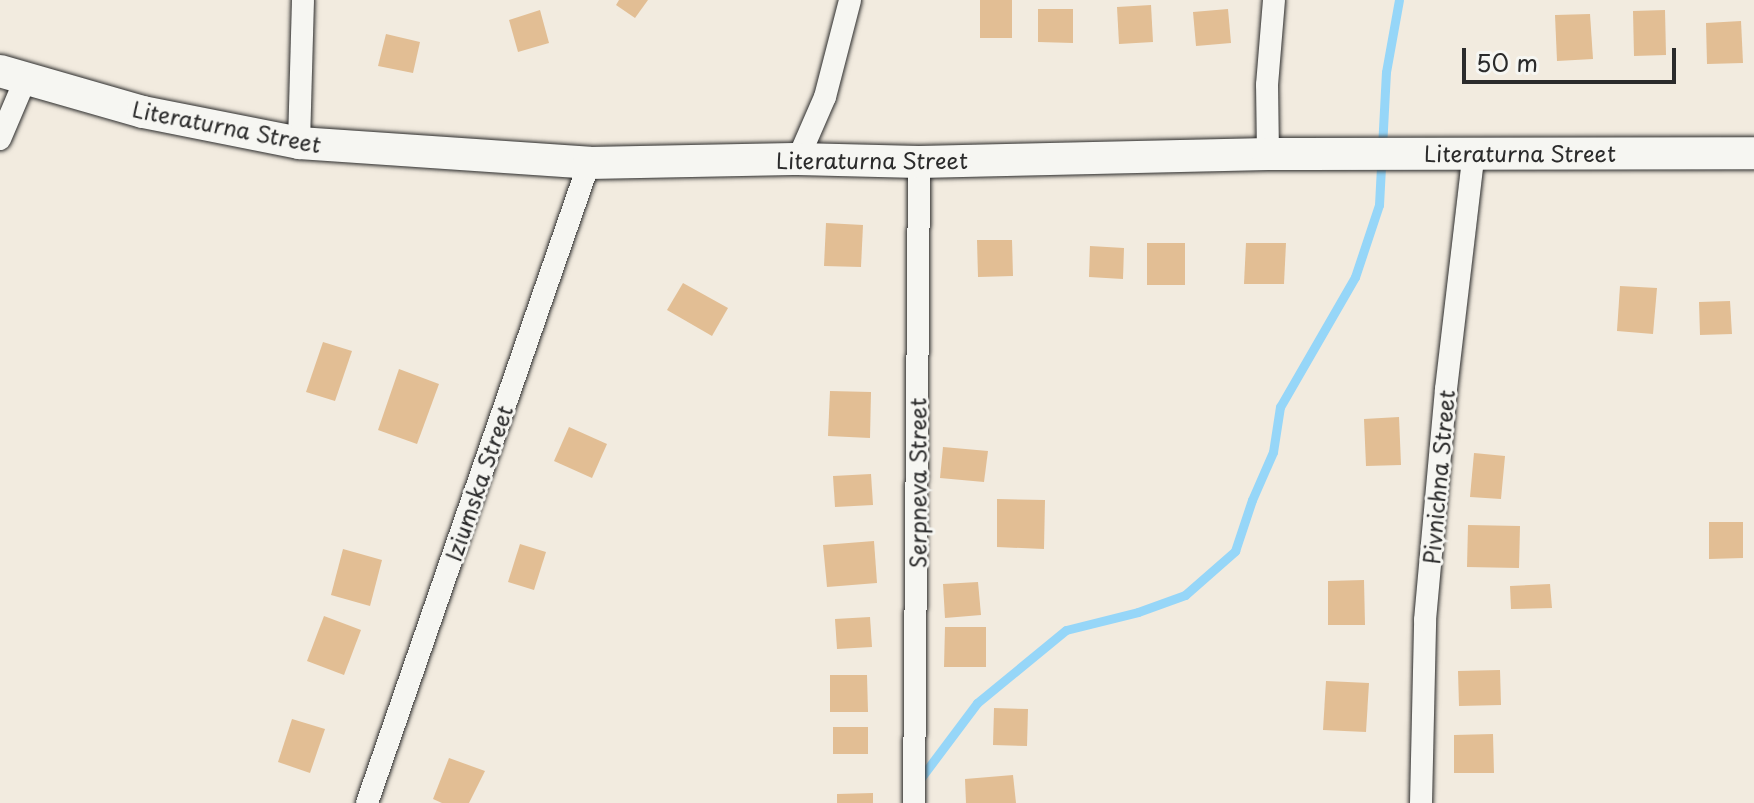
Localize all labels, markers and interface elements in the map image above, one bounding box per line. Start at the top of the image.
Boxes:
scale bar [1466,32,1680,82]
text: 50 m [1476,44,1538,80]
street label: Literaturna Street [130,95,324,157]
street label: Literaturna Street [1424,140,1616,166]
street label: Literaturna Street [776,147,968,173]
street label: Pivnichna Street [1417,389,1459,565]
street label: Serpneva Street [904,398,930,568]
street label: Iziumska Street [439,401,517,565]

